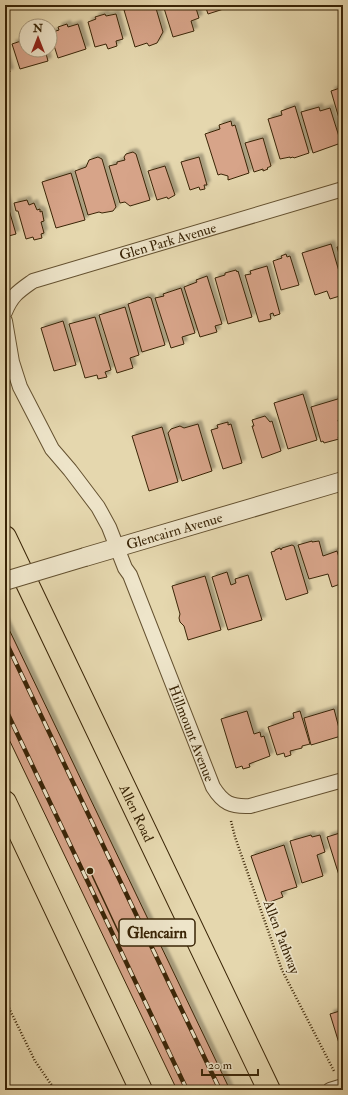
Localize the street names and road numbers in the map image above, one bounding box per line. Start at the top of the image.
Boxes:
street label: Glen Park Avenue [117,219,218,264]
street label: Glencairn Avenue [124,509,225,553]
street label: Hillmount Avenue [165,683,218,784]
street label: Allen Road [115,781,157,845]
street label: Allen Pathway [258,897,304,978]

